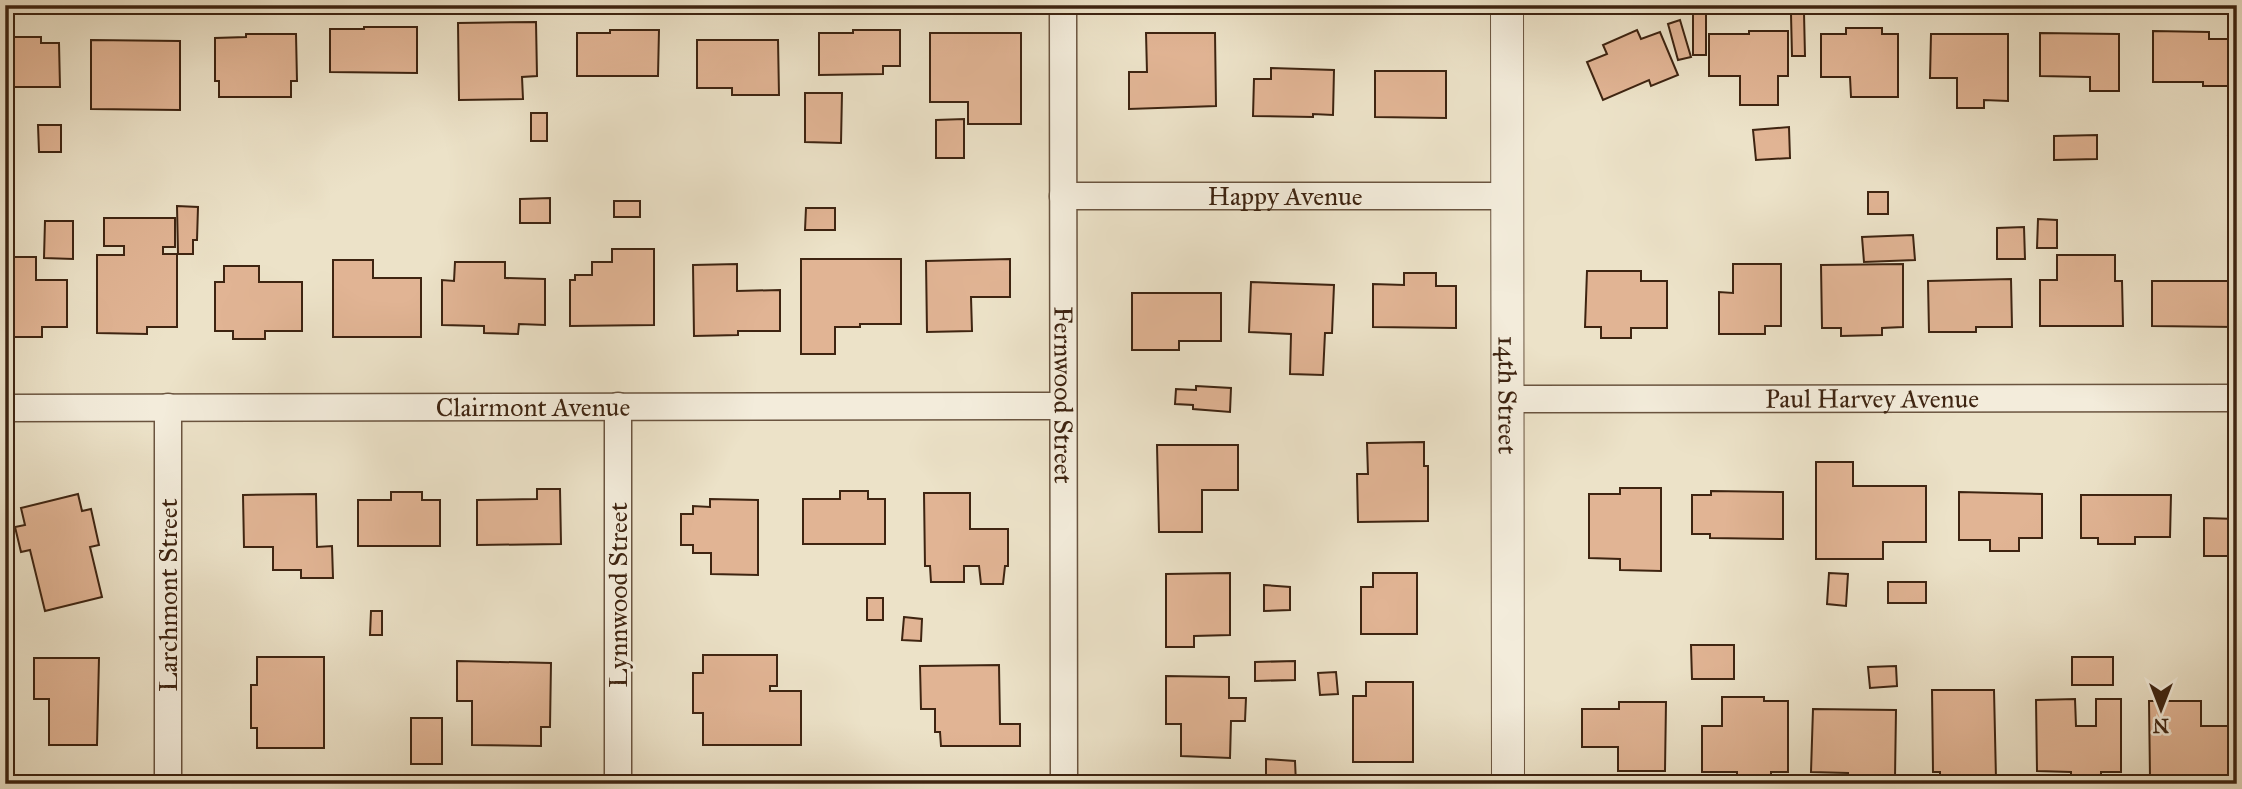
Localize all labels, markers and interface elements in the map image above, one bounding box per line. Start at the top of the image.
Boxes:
street label: Happy Avenue [1207,180,1363,212]
street label: Fernwood Street [1047,306,1080,484]
street label: 14th Street [1491,336,1524,454]
street label: Paul Harvey Avenue [1765,382,1979,415]
street label: Clairmont Avenue [436,391,630,423]
street label: Larchmont Street [152,498,184,692]
street label: Lynnwood Street [602,502,634,688]
north arrow [2126,674,2196,744]
text: N [2153,714,2169,737]

